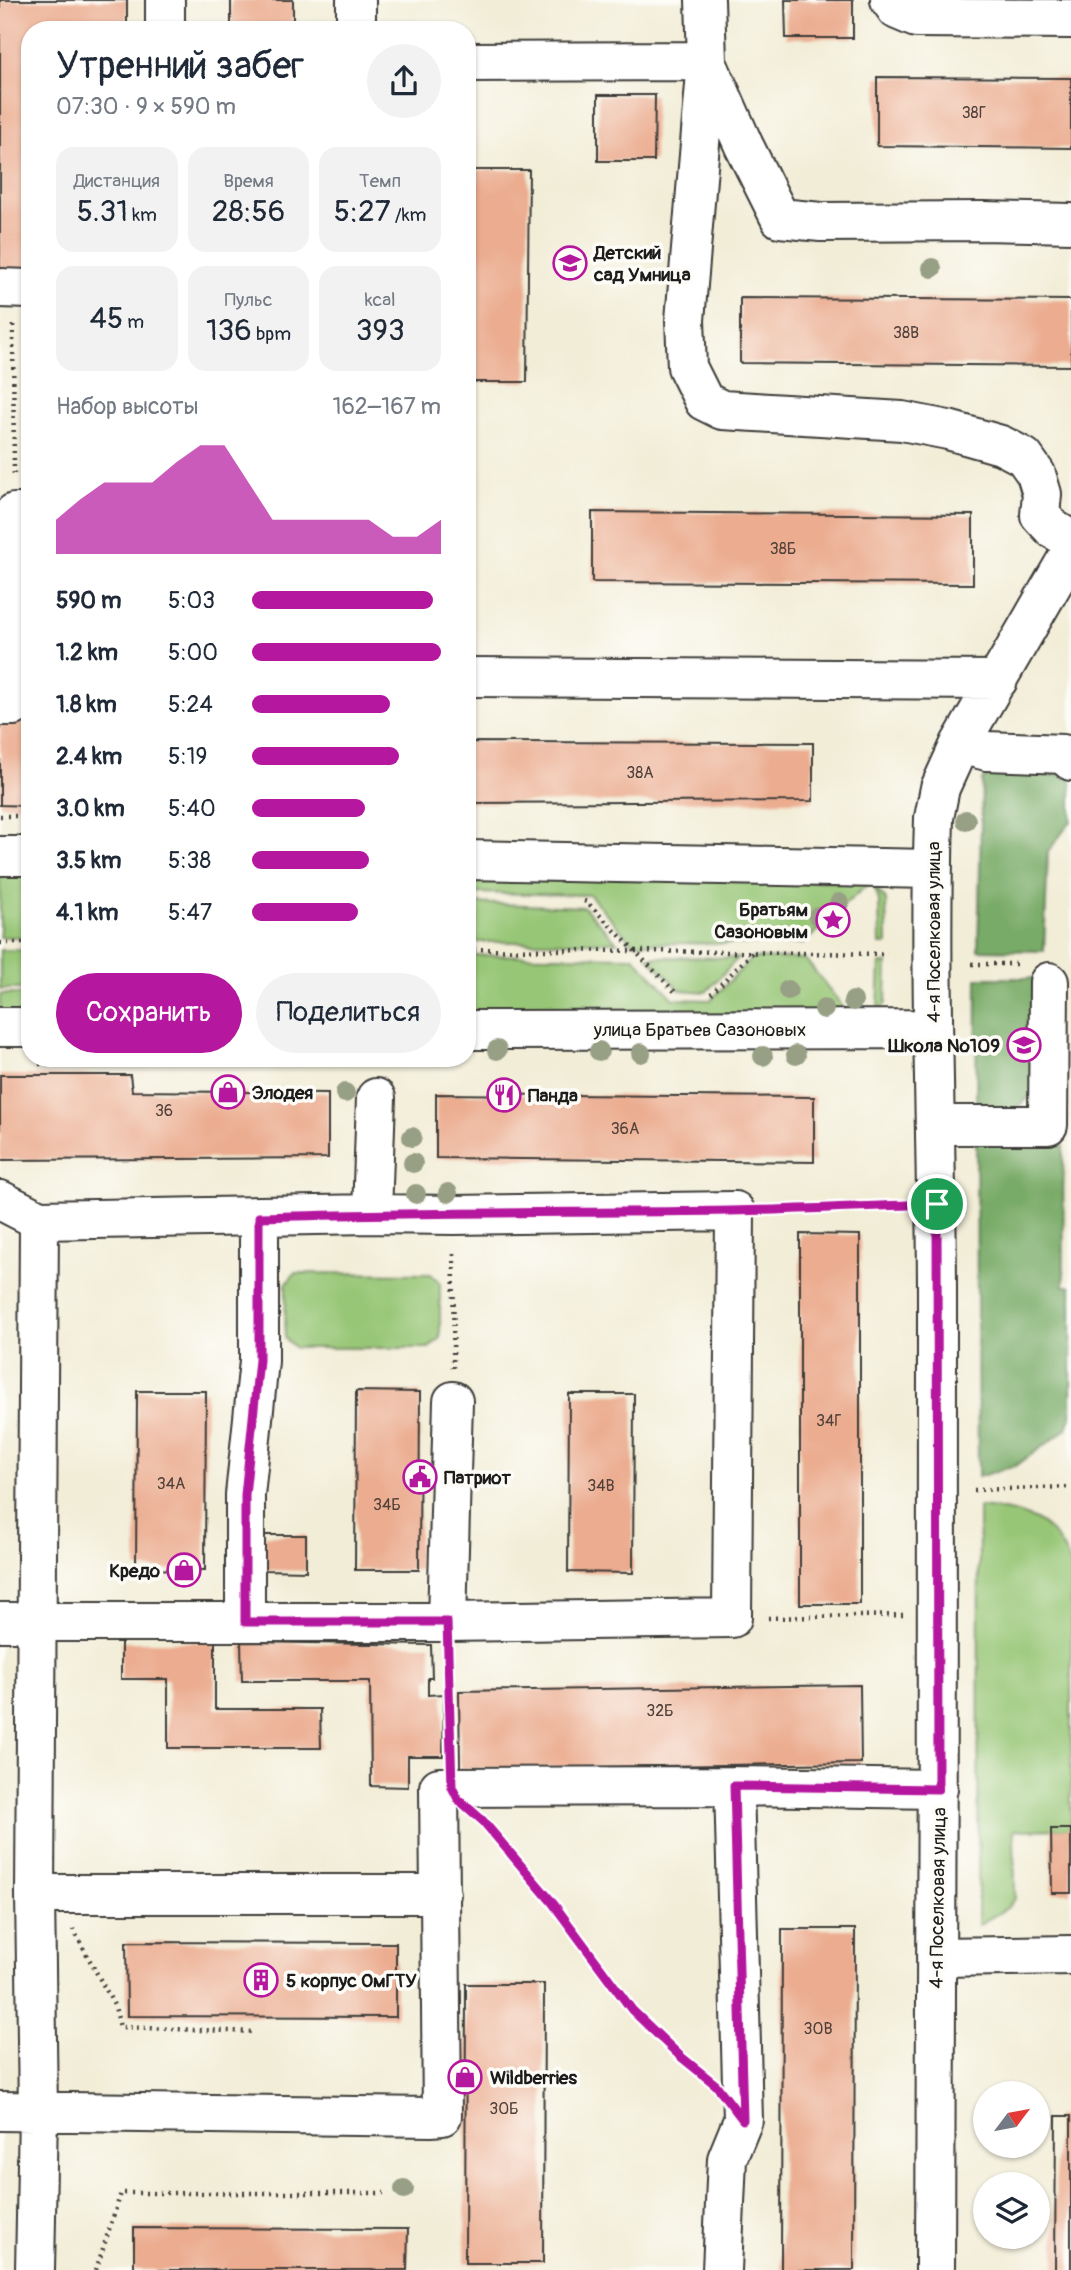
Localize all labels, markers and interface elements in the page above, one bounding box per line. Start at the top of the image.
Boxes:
text: Утренний забег [56,42,304,90]
button: share [367,44,441,118]
text: 07:30 · 9 × 590 m [56,92,236,121]
house number: 38Г [962,103,986,123]
text: Дистанция [74,169,160,193]
text: Время [223,169,274,193]
text: Темп [359,169,401,193]
text: 5.31 [77,193,128,230]
text: 28:56 [212,193,285,230]
text: 5:27 [334,193,391,230]
text: km [128,203,157,227]
text: /km [391,203,426,227]
place label: Детский сад Умница [593,241,691,287]
school or university icon: Детский сад Умница [551,244,589,282]
text: Пульс [225,288,272,312]
text: kcal [365,288,396,312]
text: 45 [89,300,123,337]
text: m [123,310,144,334]
text: 136 [206,312,252,349]
text: 393 [356,312,405,349]
text: bpm [252,322,291,346]
house number: 38В [893,323,919,343]
text: Набор высоты [56,392,198,421]
text: 162–167 m [332,392,441,421]
house number: 38Б [770,539,796,559]
text: 590 m [56,586,121,615]
text: 5:03 [168,586,215,615]
text: 1.2 km [56,638,118,667]
text: 5:00 [168,638,218,667]
text: 1.8 km [56,690,117,719]
text: 5:24 [168,690,213,719]
text: 2.4 km [56,742,122,771]
text: 5:19 [168,742,207,771]
house number: 38А [626,763,654,783]
text: 3.0 km [56,794,125,823]
text: 5:40 [168,794,216,823]
street label: 4-я Поселковая улица [922,841,946,1023]
text: 3.5 km [56,846,121,875]
text: 5:38 [168,846,211,875]
text: 4.1 km [56,898,118,927]
text: 5:47 [168,898,212,927]
place label: Братьям Сазоновым [714,898,808,944]
place icon: Братьям Сазоновым [814,901,852,939]
button: Сохранить [56,973,242,1053]
button: Поделиться [256,973,441,1053]
street label: улица Братьев Сазоновых [593,1018,806,1042]
school or university icon: Школа №109 [1005,1026,1043,1064]
place label: Школа №109 [887,1034,1000,1058]
shop icon: Элодея [209,1073,247,1111]
restaurant icon: Панда [485,1076,523,1114]
place label: Элодея [252,1081,313,1105]
place label: Панда [528,1084,578,1108]
house number: 36 [155,1101,173,1121]
house number: 36А [611,1119,639,1139]
pin [907,1174,967,1234]
icon: arrive [918,1185,956,1223]
house number: 34Г [816,1411,842,1431]
public building icon: Патриот [401,1458,439,1496]
place label: Патриот [444,1466,511,1490]
house number: 34А [157,1474,185,1494]
house number: 34В [587,1476,615,1496]
house number: 34Б [373,1495,401,1515]
shop icon: Кредо [165,1551,203,1589]
place label: Кредо [109,1559,161,1583]
house number: 32Б [646,1701,674,1721]
street label: 4-я Поселковая улица [924,1807,952,1989]
building icon: 5 корпус ОмГТУ [242,1961,280,1999]
place label: 5 корпус ОмГТУ [286,1969,417,1993]
house number: 30В [804,2019,832,2039]
shop icon: Wildberries [446,2058,484,2096]
place label: Wildberries [490,2066,577,2090]
north arrow [973,2081,1050,2158]
map controls [973,2081,1050,2249]
house number: 30Б [489,2099,519,2119]
button: layers [973,2172,1050,2249]

